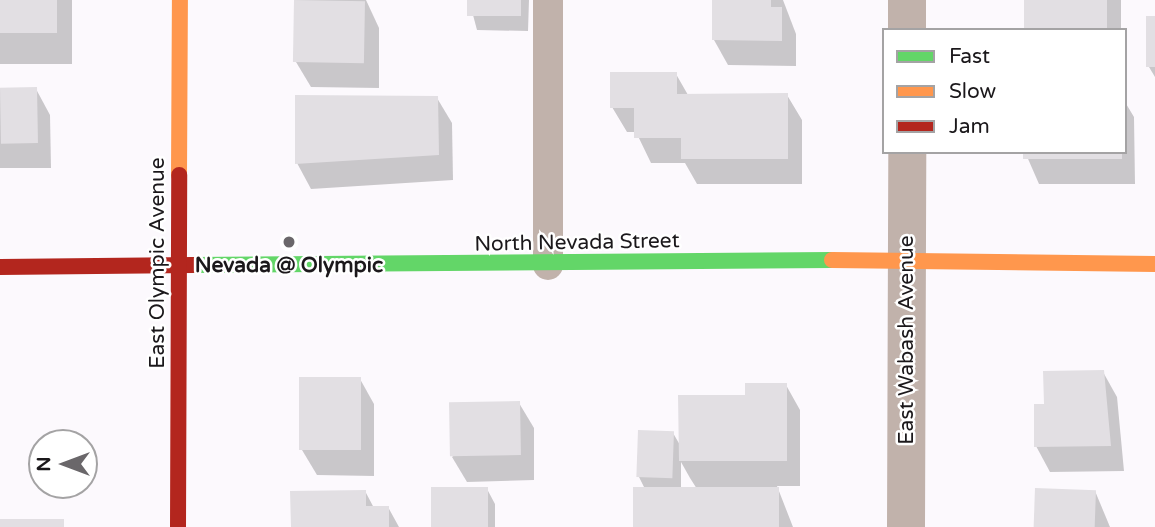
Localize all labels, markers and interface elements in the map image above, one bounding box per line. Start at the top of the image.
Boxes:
legend [882,28,1127,154]
text: Fast [949,44,990,69]
text: Slow [949,79,996,104]
text: Jam [949,114,990,139]
street label: East Olympic Avenue [145,157,171,369]
street label: North Nevada Street [474,229,680,257]
marker: Nevada @ Olympic [281,234,297,250]
street label: East Wabash Avenue [894,235,920,445]
place label: Nevada @ Olympic [195,253,383,279]
north arrow [28,429,98,499]
text: N [33,456,55,472]

